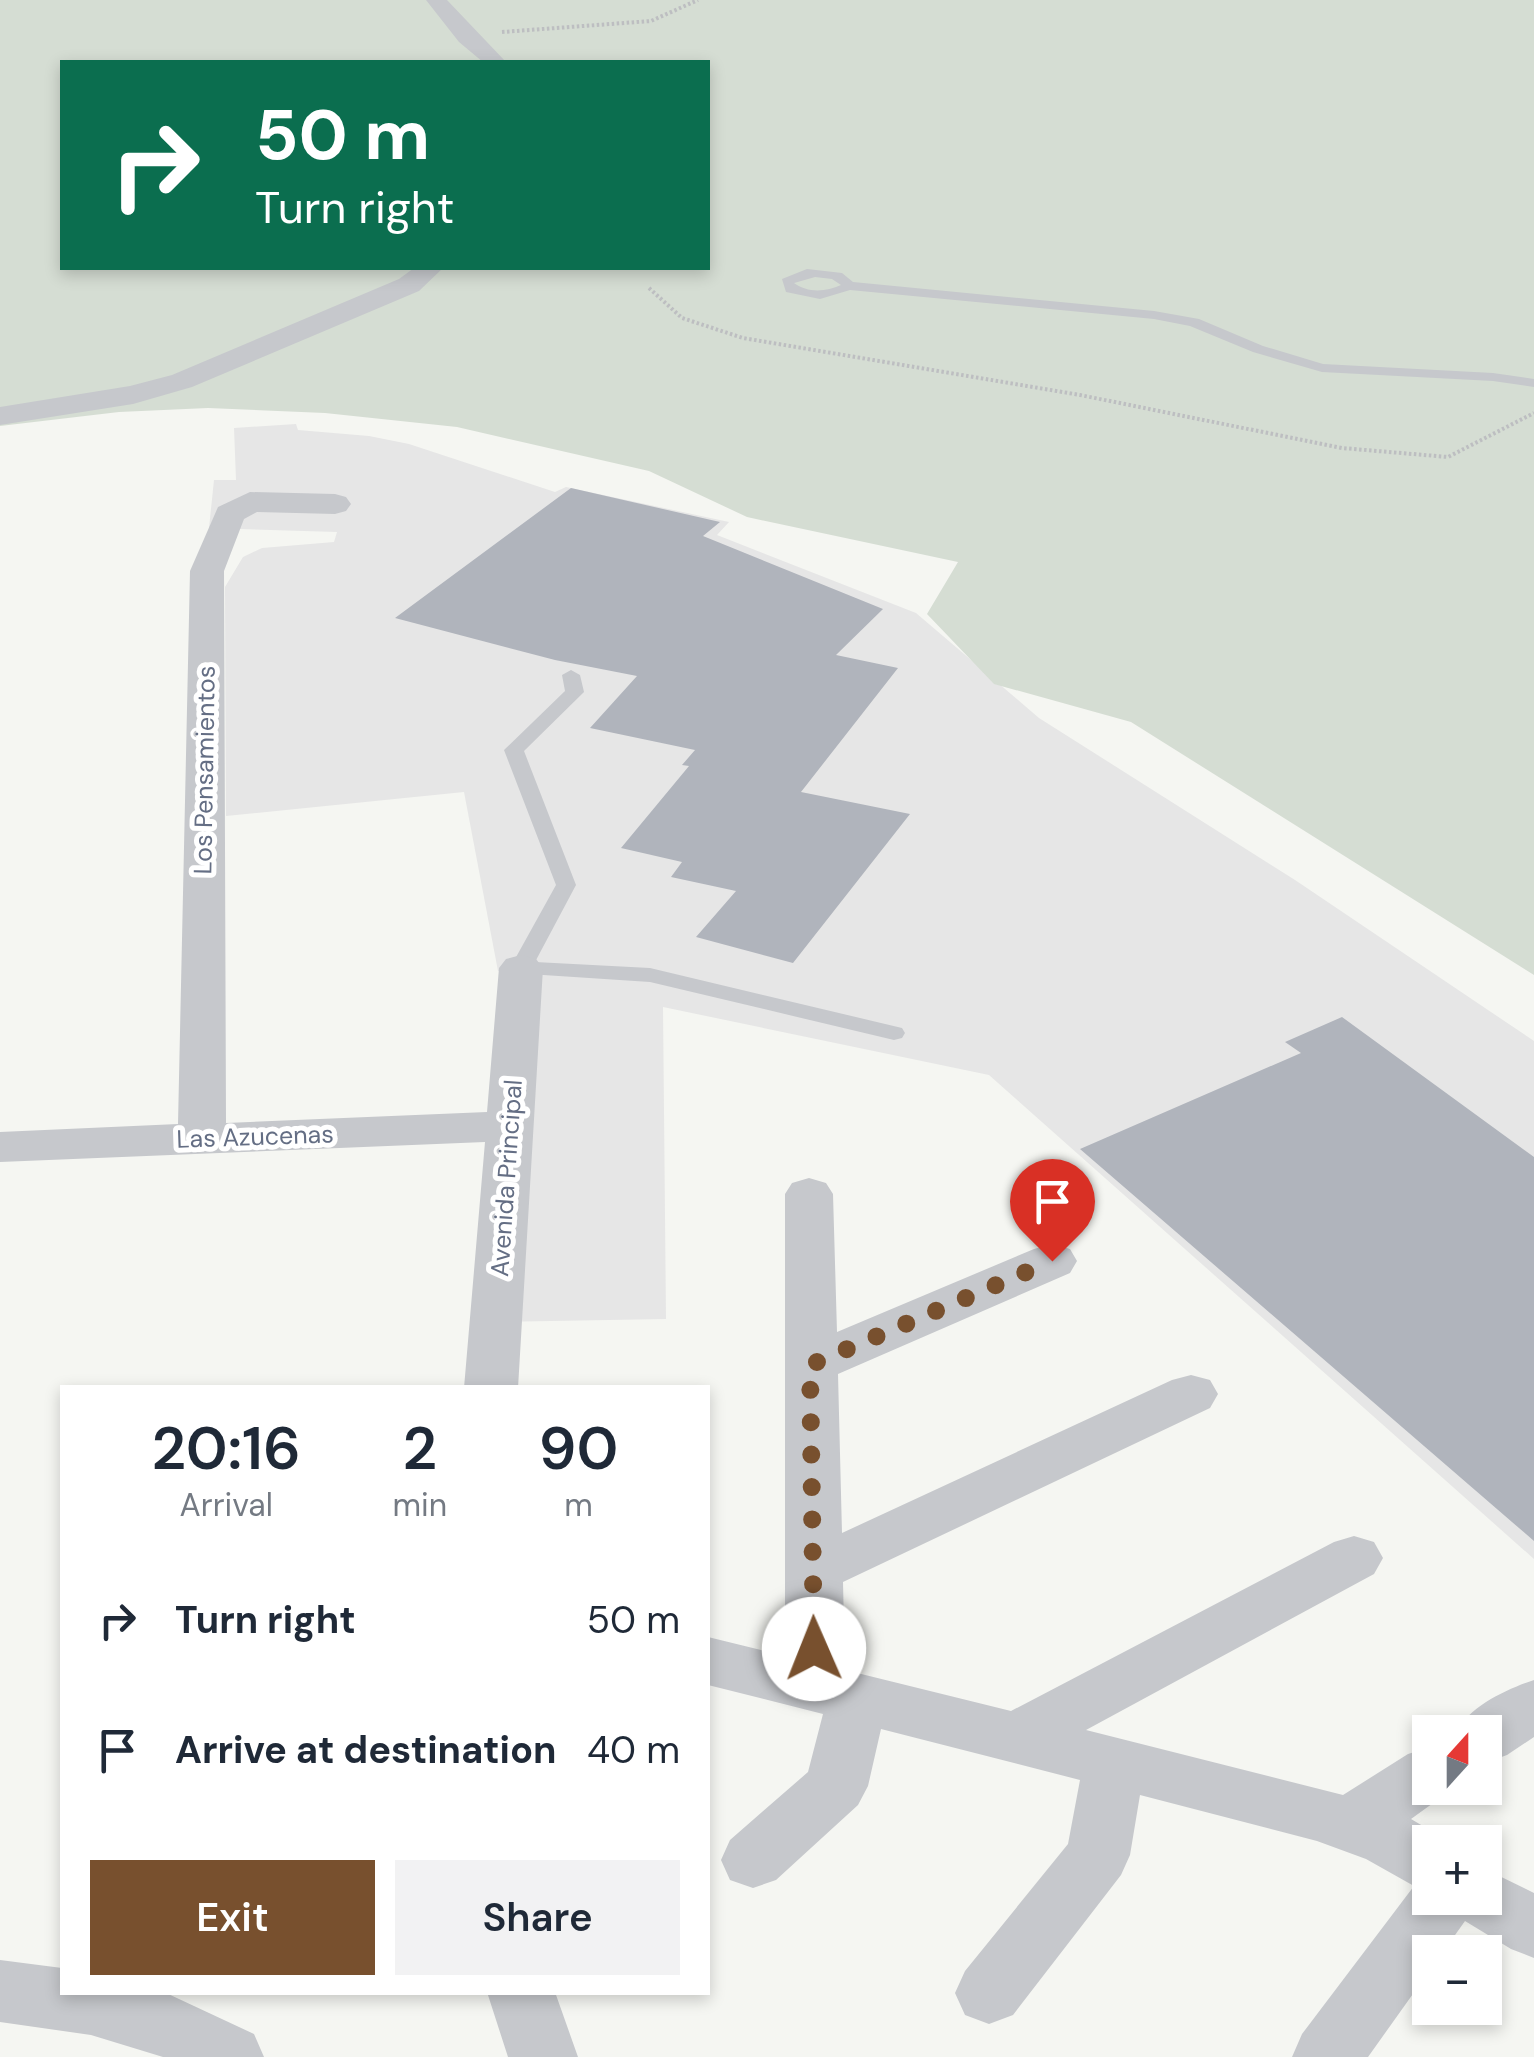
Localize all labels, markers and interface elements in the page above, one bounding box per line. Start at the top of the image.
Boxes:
text: 50 m [255,90,430,181]
icon: right [90,100,220,230]
text: Turn right [255,178,454,237]
street label: Los Pensamientos [186,665,223,875]
street label: Avenida Principal [483,1078,530,1278]
street label: Las Azucenas [176,1117,334,1156]
pin [1010,1159,1095,1262]
icon: arrive [1025,1174,1080,1229]
text: 20:16 [152,1409,301,1488]
text: 2 [402,1409,437,1488]
text: 90 [539,1409,618,1488]
text: Arrival [180,1484,273,1526]
text: min [392,1484,447,1526]
text: m [564,1484,593,1526]
icon: right [90,1593,145,1648]
text: Turn right [175,1595,356,1645]
text: 50 m [587,1595,680,1645]
position arrow [762,1597,866,1701]
north arrow [1412,1715,1502,1805]
map controls [1412,1715,1502,2025]
icon: arrive [90,1723,145,1778]
text: Arrive at destination [175,1725,557,1775]
text: 40 m [587,1725,680,1775]
button: + [1412,1825,1502,1915]
button: Exit [90,1860,375,1975]
button: Share [395,1860,680,1975]
button: − [1412,1935,1502,2025]

